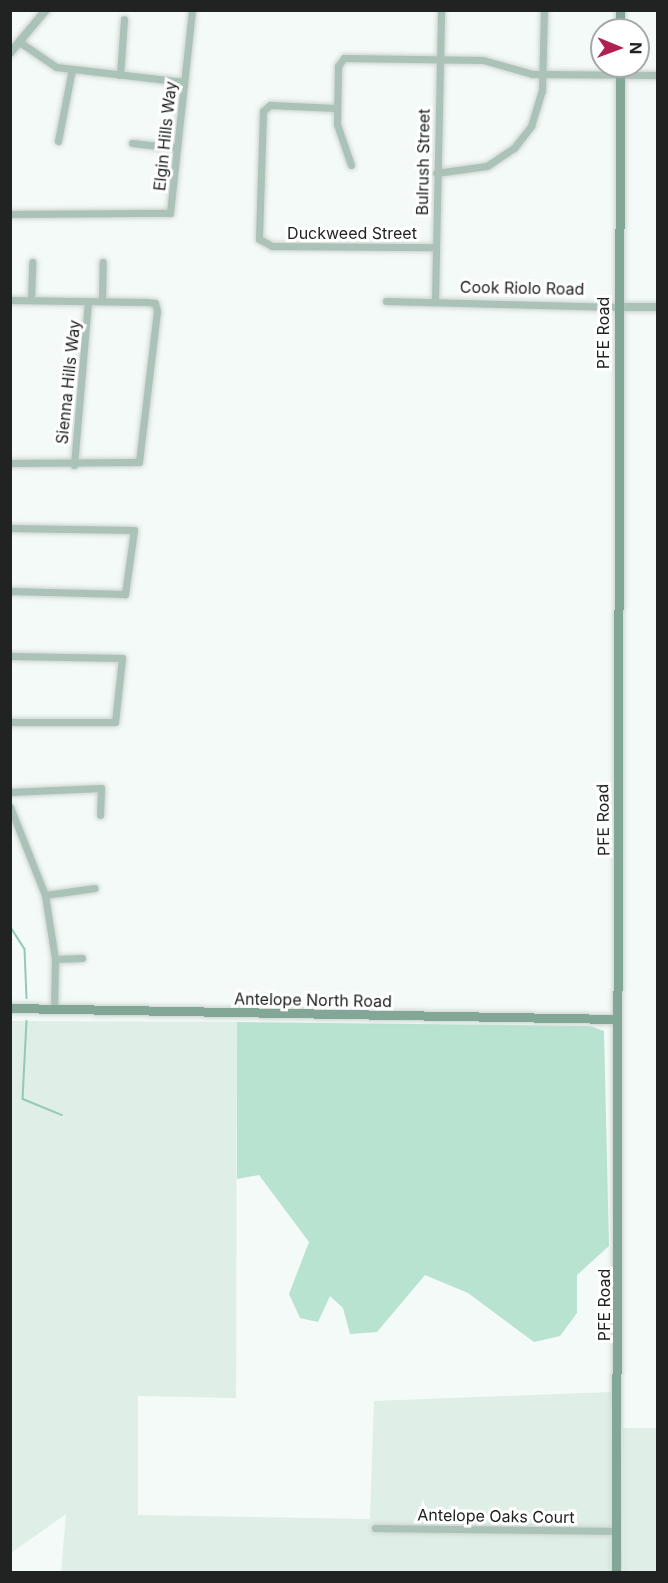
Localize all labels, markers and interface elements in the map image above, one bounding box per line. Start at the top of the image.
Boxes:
north arrow [590,18,650,78]
text: N [626,42,646,55]
street label: Elgin Hills Way [150,80,180,192]
street label: Bulrush Street [412,108,434,216]
street label: Duckweed Street [287,223,417,243]
street label: Cook Riolo Road [460,277,584,299]
street label: PFE Road [593,297,613,369]
street label: Sienna Hills Way [52,319,84,445]
street label: PFE Road [593,784,613,856]
street label: Antelope North Road [234,989,392,1011]
street label: PFE Road [594,1269,614,1341]
street label: Antelope Oaks Court [417,1505,575,1527]

